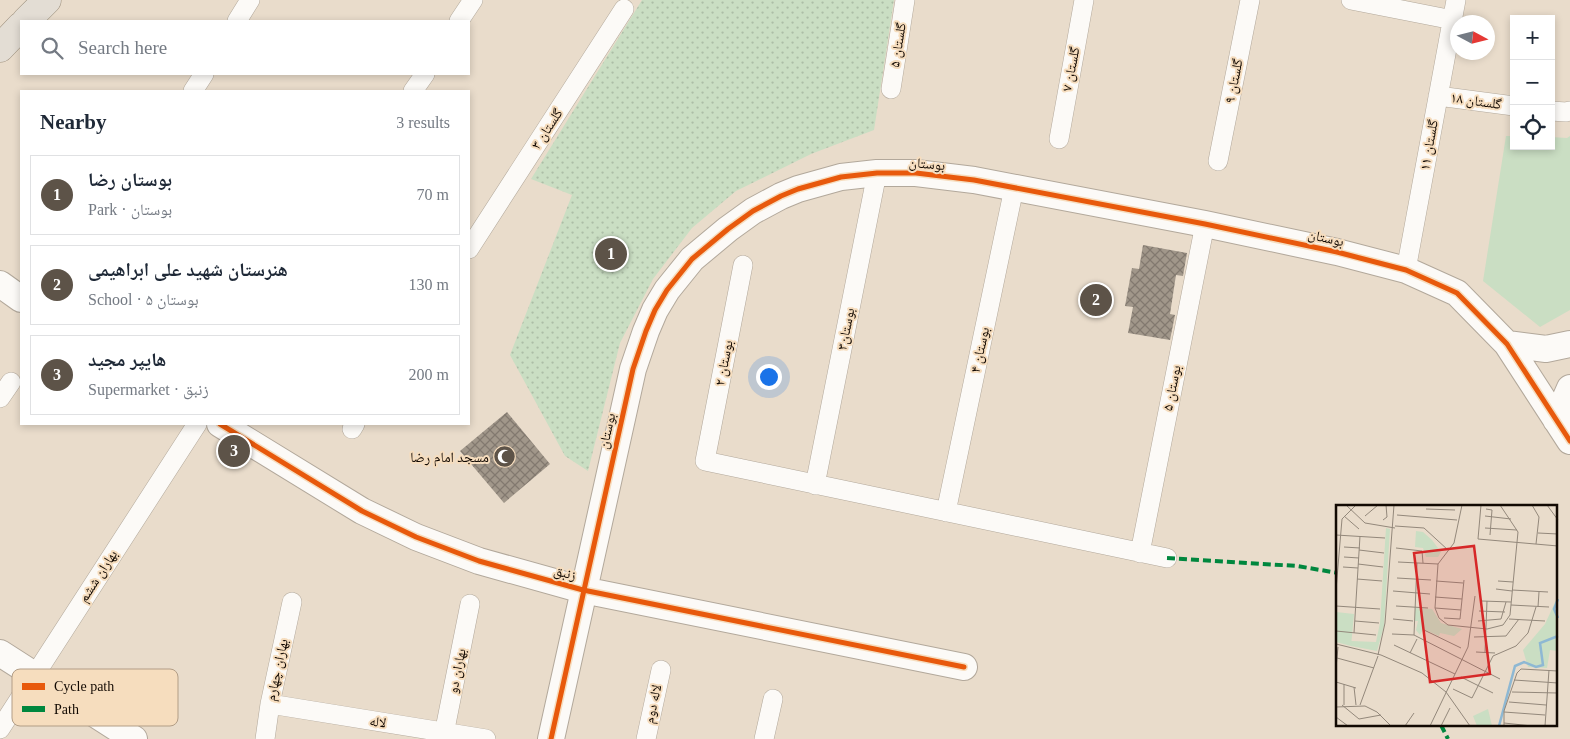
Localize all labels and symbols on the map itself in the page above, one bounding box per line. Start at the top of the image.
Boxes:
north arrow [1450,15,1495,60]
street label: گلستان ۵ [887,21,910,69]
street label: گلستان ۷ [1059,45,1084,93]
street label: گلستان ۹ [1222,57,1247,105]
street label: گلستان ۱۸ [1449,90,1503,113]
street label: گلستان ۳ [528,106,567,153]
street label: گلستان ۱۱ [1417,118,1442,172]
street label: بوستان [908,155,946,174]
street label: بوستان [1306,227,1346,250]
pin: 1 [595,235,627,273]
pin: 2 [1080,281,1112,319]
street label: بوستان۳ [835,306,858,352]
street label: بوستان ۴ [968,326,993,374]
street label: بوستان ۲ [712,339,737,387]
your location [756,364,782,390]
street label: بوستان ۵ [1160,364,1185,412]
street label: بوستان [596,411,619,451]
pin: 3 [218,432,250,470]
mosque icon: مسجد امام رضا [493,445,517,469]
place label: مسجد امام رضا [410,450,489,467]
inset map [1336,505,1558,726]
street label: بهاران ششم [76,547,122,606]
street label: زنبق [552,563,578,585]
street label: بهاران چهارم [263,637,293,703]
street label: بهاران دو [445,647,470,695]
legend [12,669,178,726]
text: Cycle path [54,679,114,694]
street label: لاله دوم [642,683,666,725]
text: Path [54,702,79,717]
street label: لاله [369,713,387,731]

